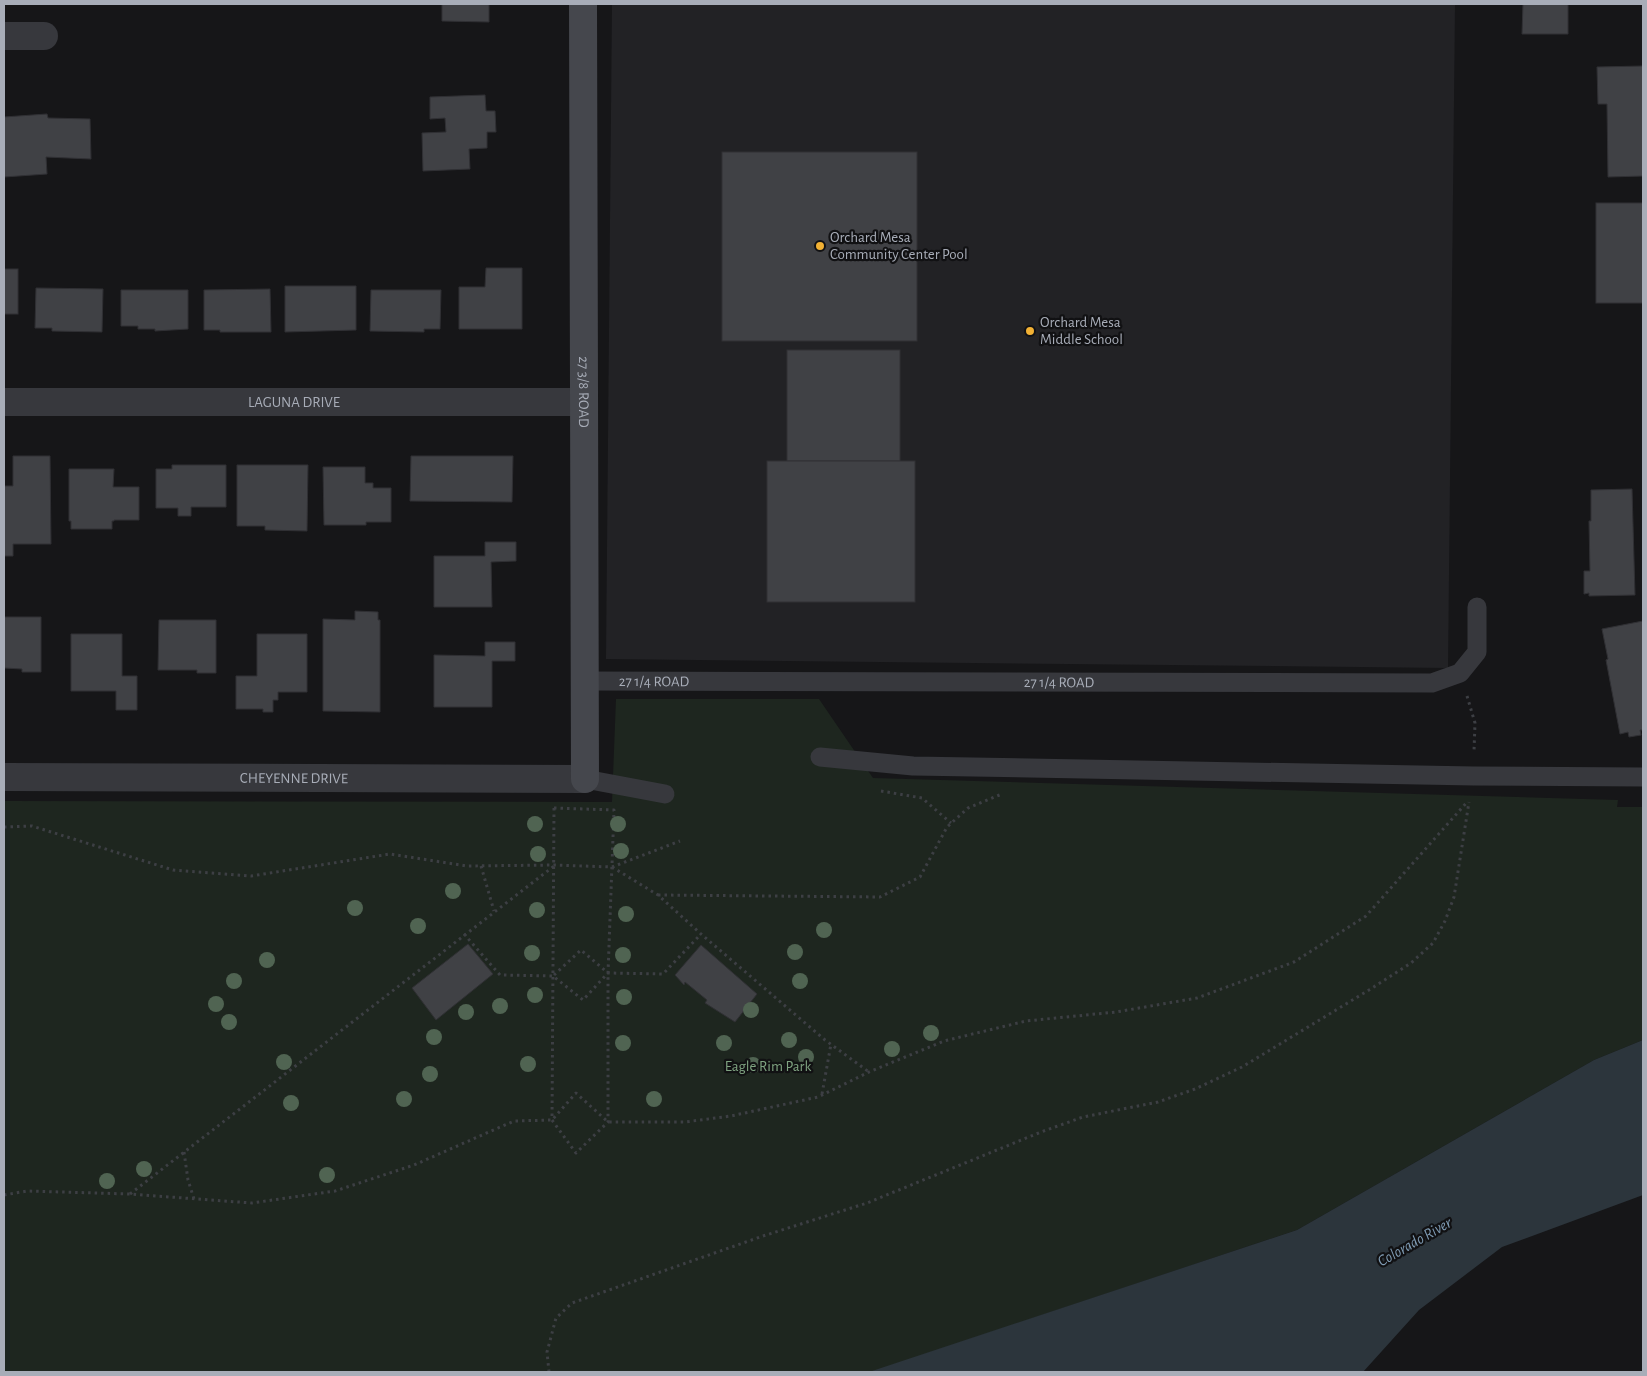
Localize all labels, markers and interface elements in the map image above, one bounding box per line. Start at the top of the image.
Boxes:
place label: Orchard Mesa Community Center Pool [830,230,968,262]
marker: Orchard Mesa Community Center Pool [814,240,826,252]
place label: Orchard Mesa Middle School [1040,315,1123,347]
marker: Orchard Mesa Middle School [1024,325,1036,337]
street label: 27 3/8 ROAD [576,356,591,428]
street label: LAGUNA DRIVE [248,395,340,410]
street label: 27 1/4 ROAD [619,674,690,689]
street label: 27 1/4 ROAD [1024,675,1095,690]
street label: CHEYENNE DRIVE [240,771,348,786]
park label: Eagle Rim Park [725,1059,811,1074]
water label: Colorado River [1375,1214,1455,1269]

